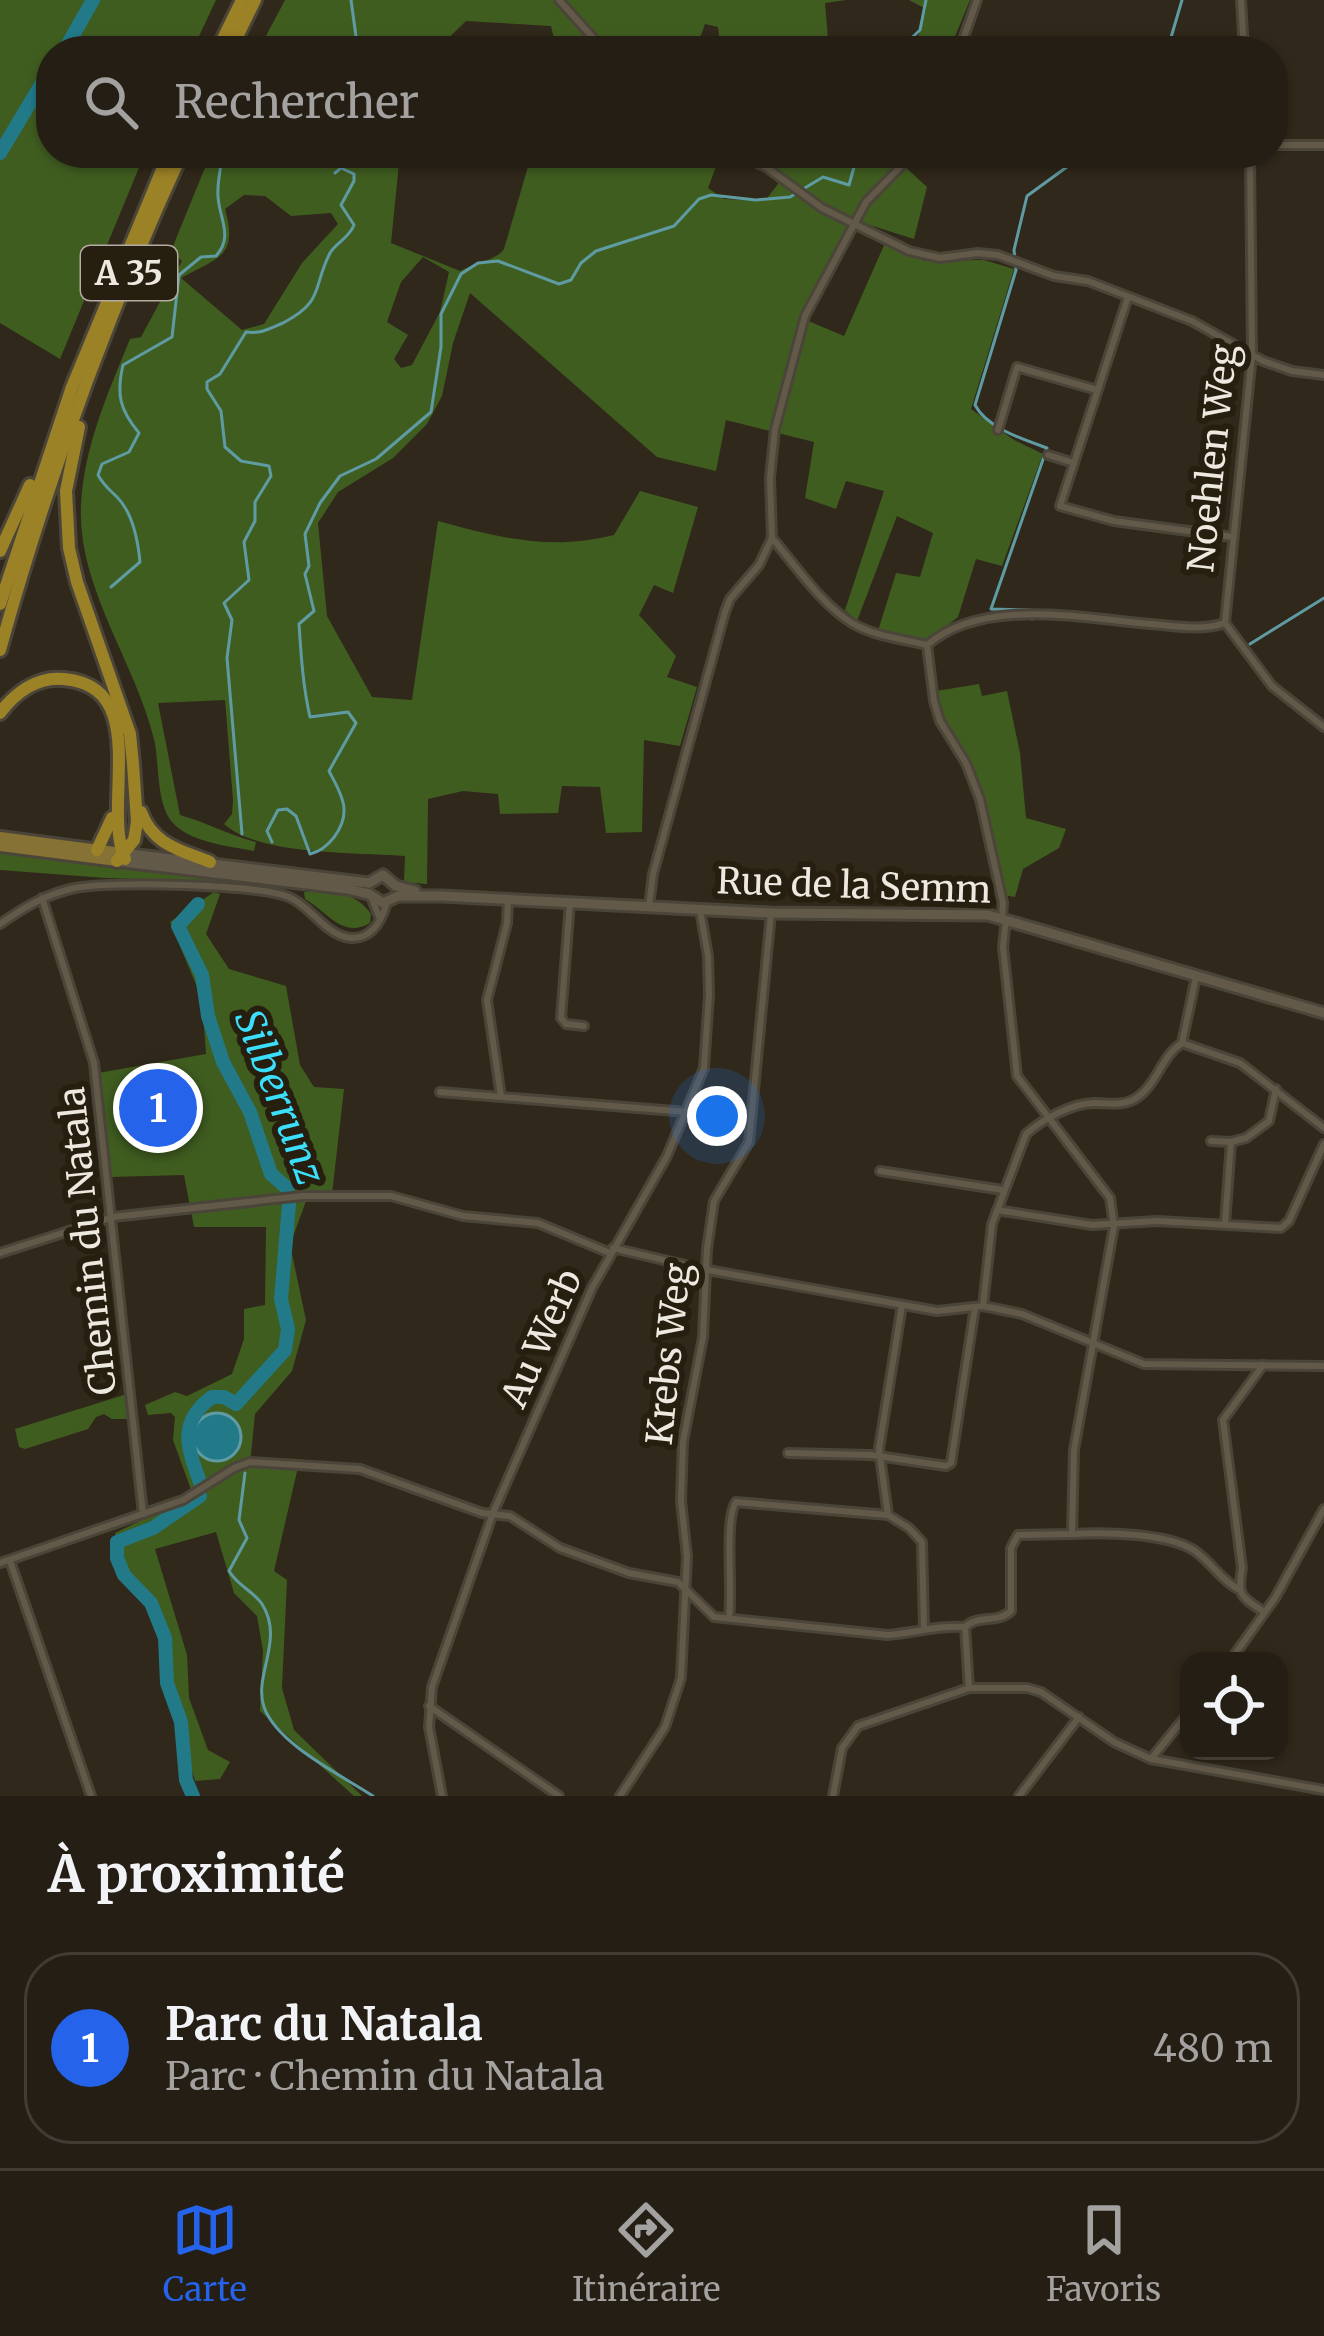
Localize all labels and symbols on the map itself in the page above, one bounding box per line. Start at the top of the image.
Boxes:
road number: A 35 [81,246,177,300]
street label: Noehlen Weg [1178,342,1247,574]
street label: Rue de la Semm [716,858,992,913]
water label: Silberrunz [224,1003,335,1191]
pin: 1 [119,1063,197,1153]
street label: Chemin du Natala [49,1085,126,1397]
your location [687,1086,747,1146]
street label: Krebs Weg [637,1261,700,1447]
street label: Au Werb [491,1262,592,1415]

